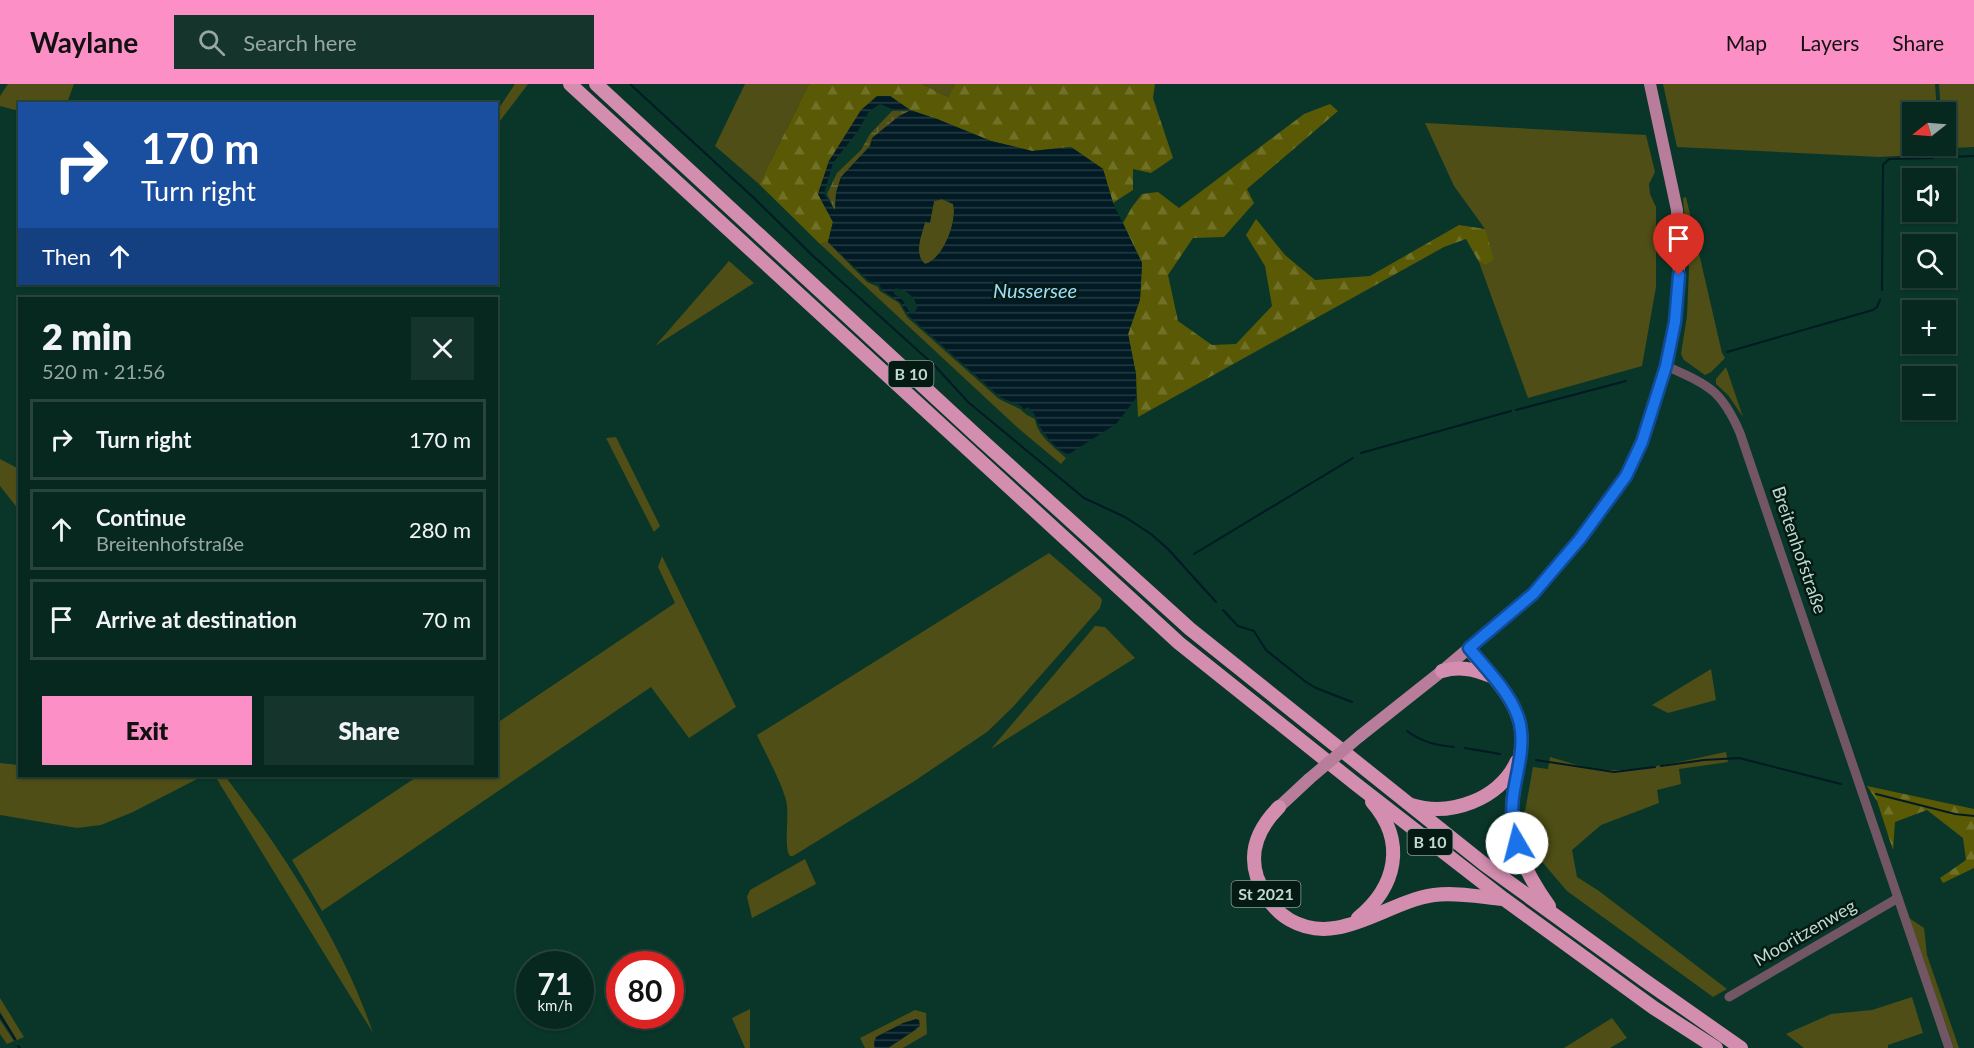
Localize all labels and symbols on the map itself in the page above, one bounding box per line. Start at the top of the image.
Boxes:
north arrow [1902,102,1956,156]
pin [1653,213,1704,275]
water label: Nussersee [993,278,1077,302]
road number: B 10 [888,361,934,387]
street label: Breitenhofstraße [1768,483,1832,616]
position arrow [1485,811,1549,875]
road number: B 10 [1408,829,1452,855]
road number: St 2021 [1232,881,1300,907]
street label: Mooritzenweg [1749,894,1860,970]
speed limit sign: 80 [606,951,684,1029]

